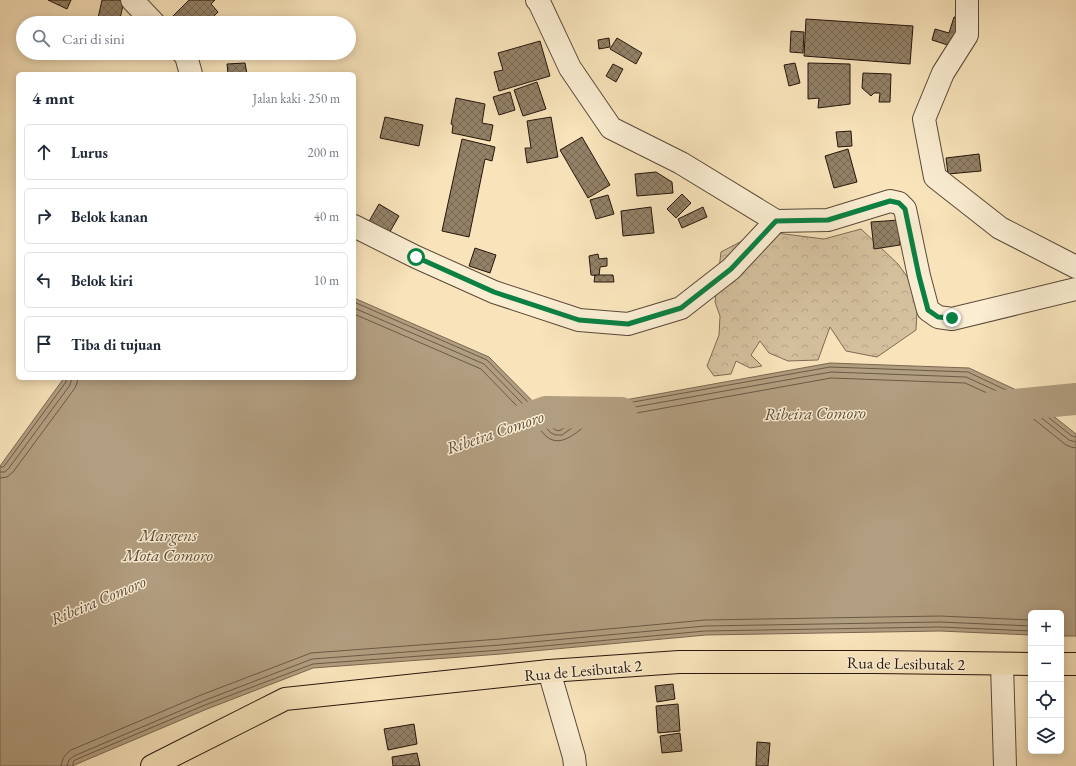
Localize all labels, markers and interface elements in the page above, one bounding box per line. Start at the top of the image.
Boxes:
search box [16,16,356,60]
icon: search [30,27,52,49]
text: Cari di sini [62,29,125,48]
text: 4 mnt [32,87,74,109]
text: Jalan kaki · 250 m [253,90,340,107]
icon: ahead [33,141,55,163]
text: Lurus [71,143,108,162]
text: 200 m [308,144,339,161]
icon: right [33,205,55,227]
text: Belok kanan [71,207,148,226]
text: 40 m [314,208,339,225]
route start [407,248,425,266]
icon: left [33,269,55,291]
text: Belok kiri [71,271,133,290]
text: 10 m [314,272,339,289]
route end [943,309,961,327]
icon: arrive [33,333,55,355]
text: Tiba di tujuan [71,335,161,354]
water label: Ribeira Comoro [764,401,867,425]
water label: Ribeira Comoro [443,405,547,459]
water label: Margens Mota Comoro [122,524,214,566]
water label: Ribeira Comoro [47,570,150,630]
map controls [1028,610,1064,754]
button: + [1028,610,1064,646]
button: − [1028,646,1064,682]
street label: Rua de Lesibutak 2 [847,652,966,675]
street label: Rua de Lesibutak 2 [523,655,643,686]
button: locate [1028,682,1064,718]
button: layers [1028,718,1064,754]

